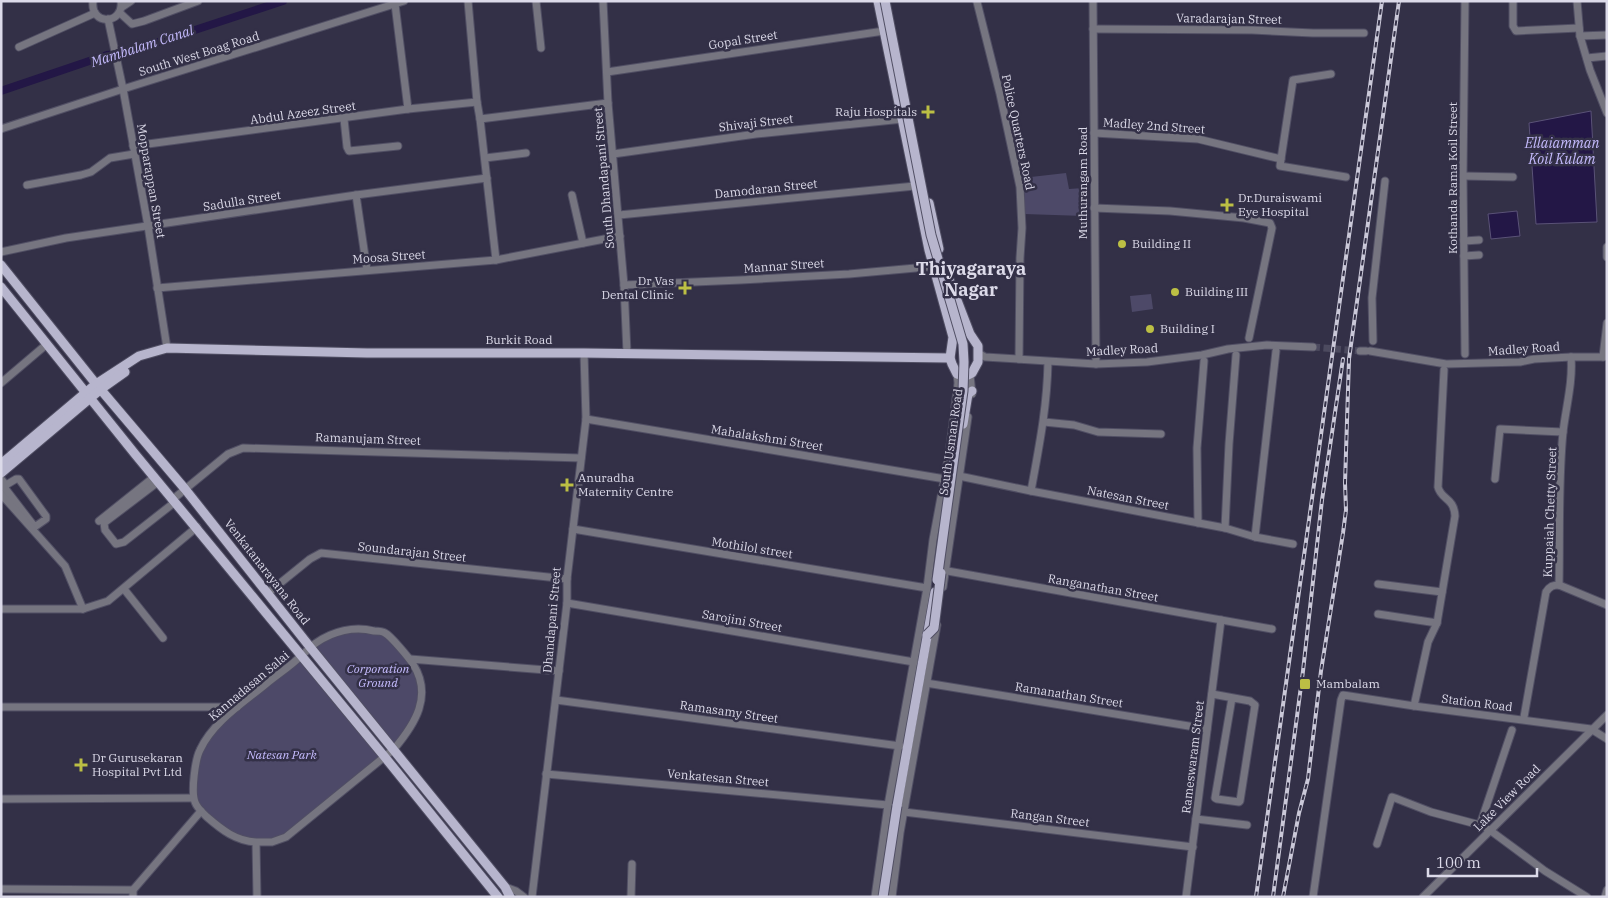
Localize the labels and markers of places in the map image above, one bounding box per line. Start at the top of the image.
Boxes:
place label: Raju Hospitals [835,104,917,119]
marker: Raju Hospitals [921,105,935,119]
place label: Dr.Duraiswami Eye Hospital [1238,190,1322,219]
marker: Dr.Duraiswami Eye Hospital [1220,198,1234,212]
place label: Building II [1132,236,1191,251]
marker: Building II [1116,238,1128,250]
place label: Dr Vas Dental Clinic [601,273,674,302]
marker: Dr Vas Dental Clinic [678,281,692,295]
place label: Building III [1185,284,1248,299]
marker: Building III [1169,286,1181,298]
place label: Building I [1160,321,1215,336]
marker: Building I [1144,323,1156,335]
place label: Anuradha Maternity Centre [578,470,674,499]
marker: Anuradha Maternity Centre [560,478,574,492]
place label: Mambalam [1316,676,1380,691]
marker: Mambalam [1298,677,1312,691]
place label: Dr Gurusekaran Hospital Pvt Ltd [92,750,183,779]
marker: Dr Gurusekaran Hospital Pvt Ltd [74,758,88,772]

